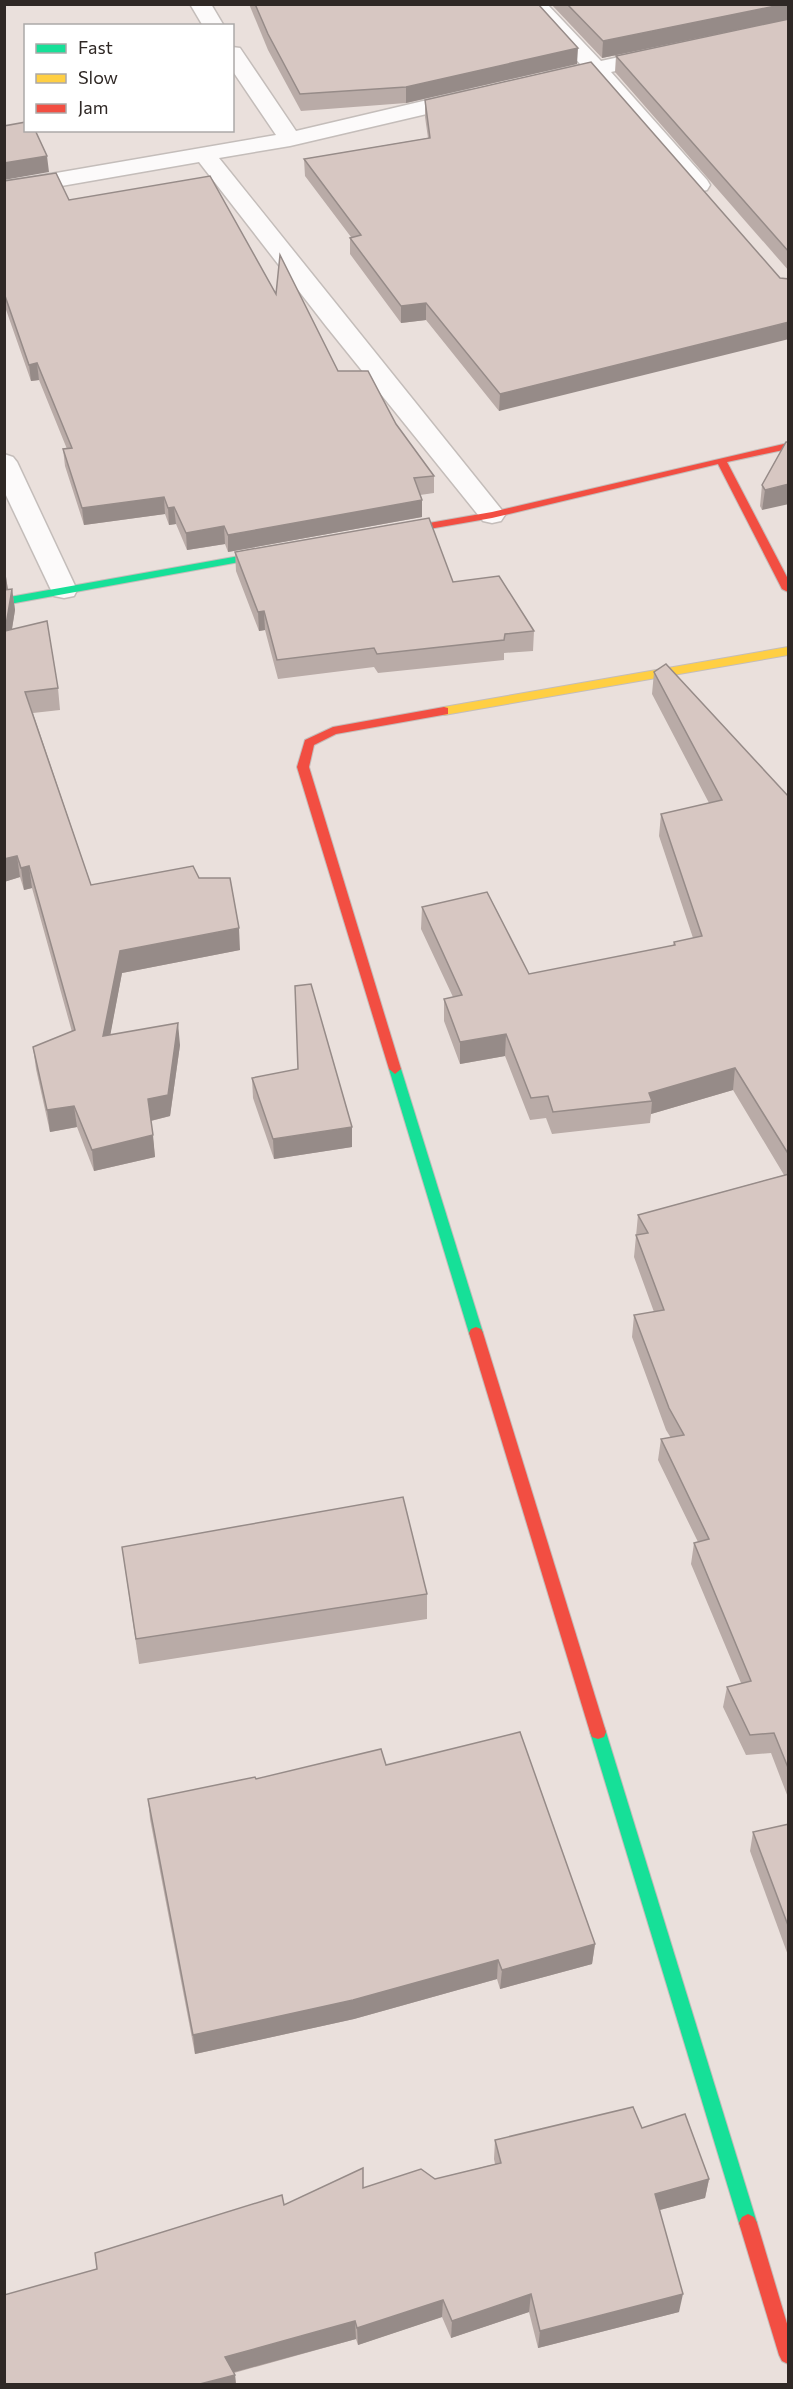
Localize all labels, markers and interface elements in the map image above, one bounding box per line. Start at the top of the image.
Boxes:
legend [24,24,234,132]
text: Fast [78,36,113,58]
text: Slow [78,66,118,88]
text: Jam [78,96,108,118]

